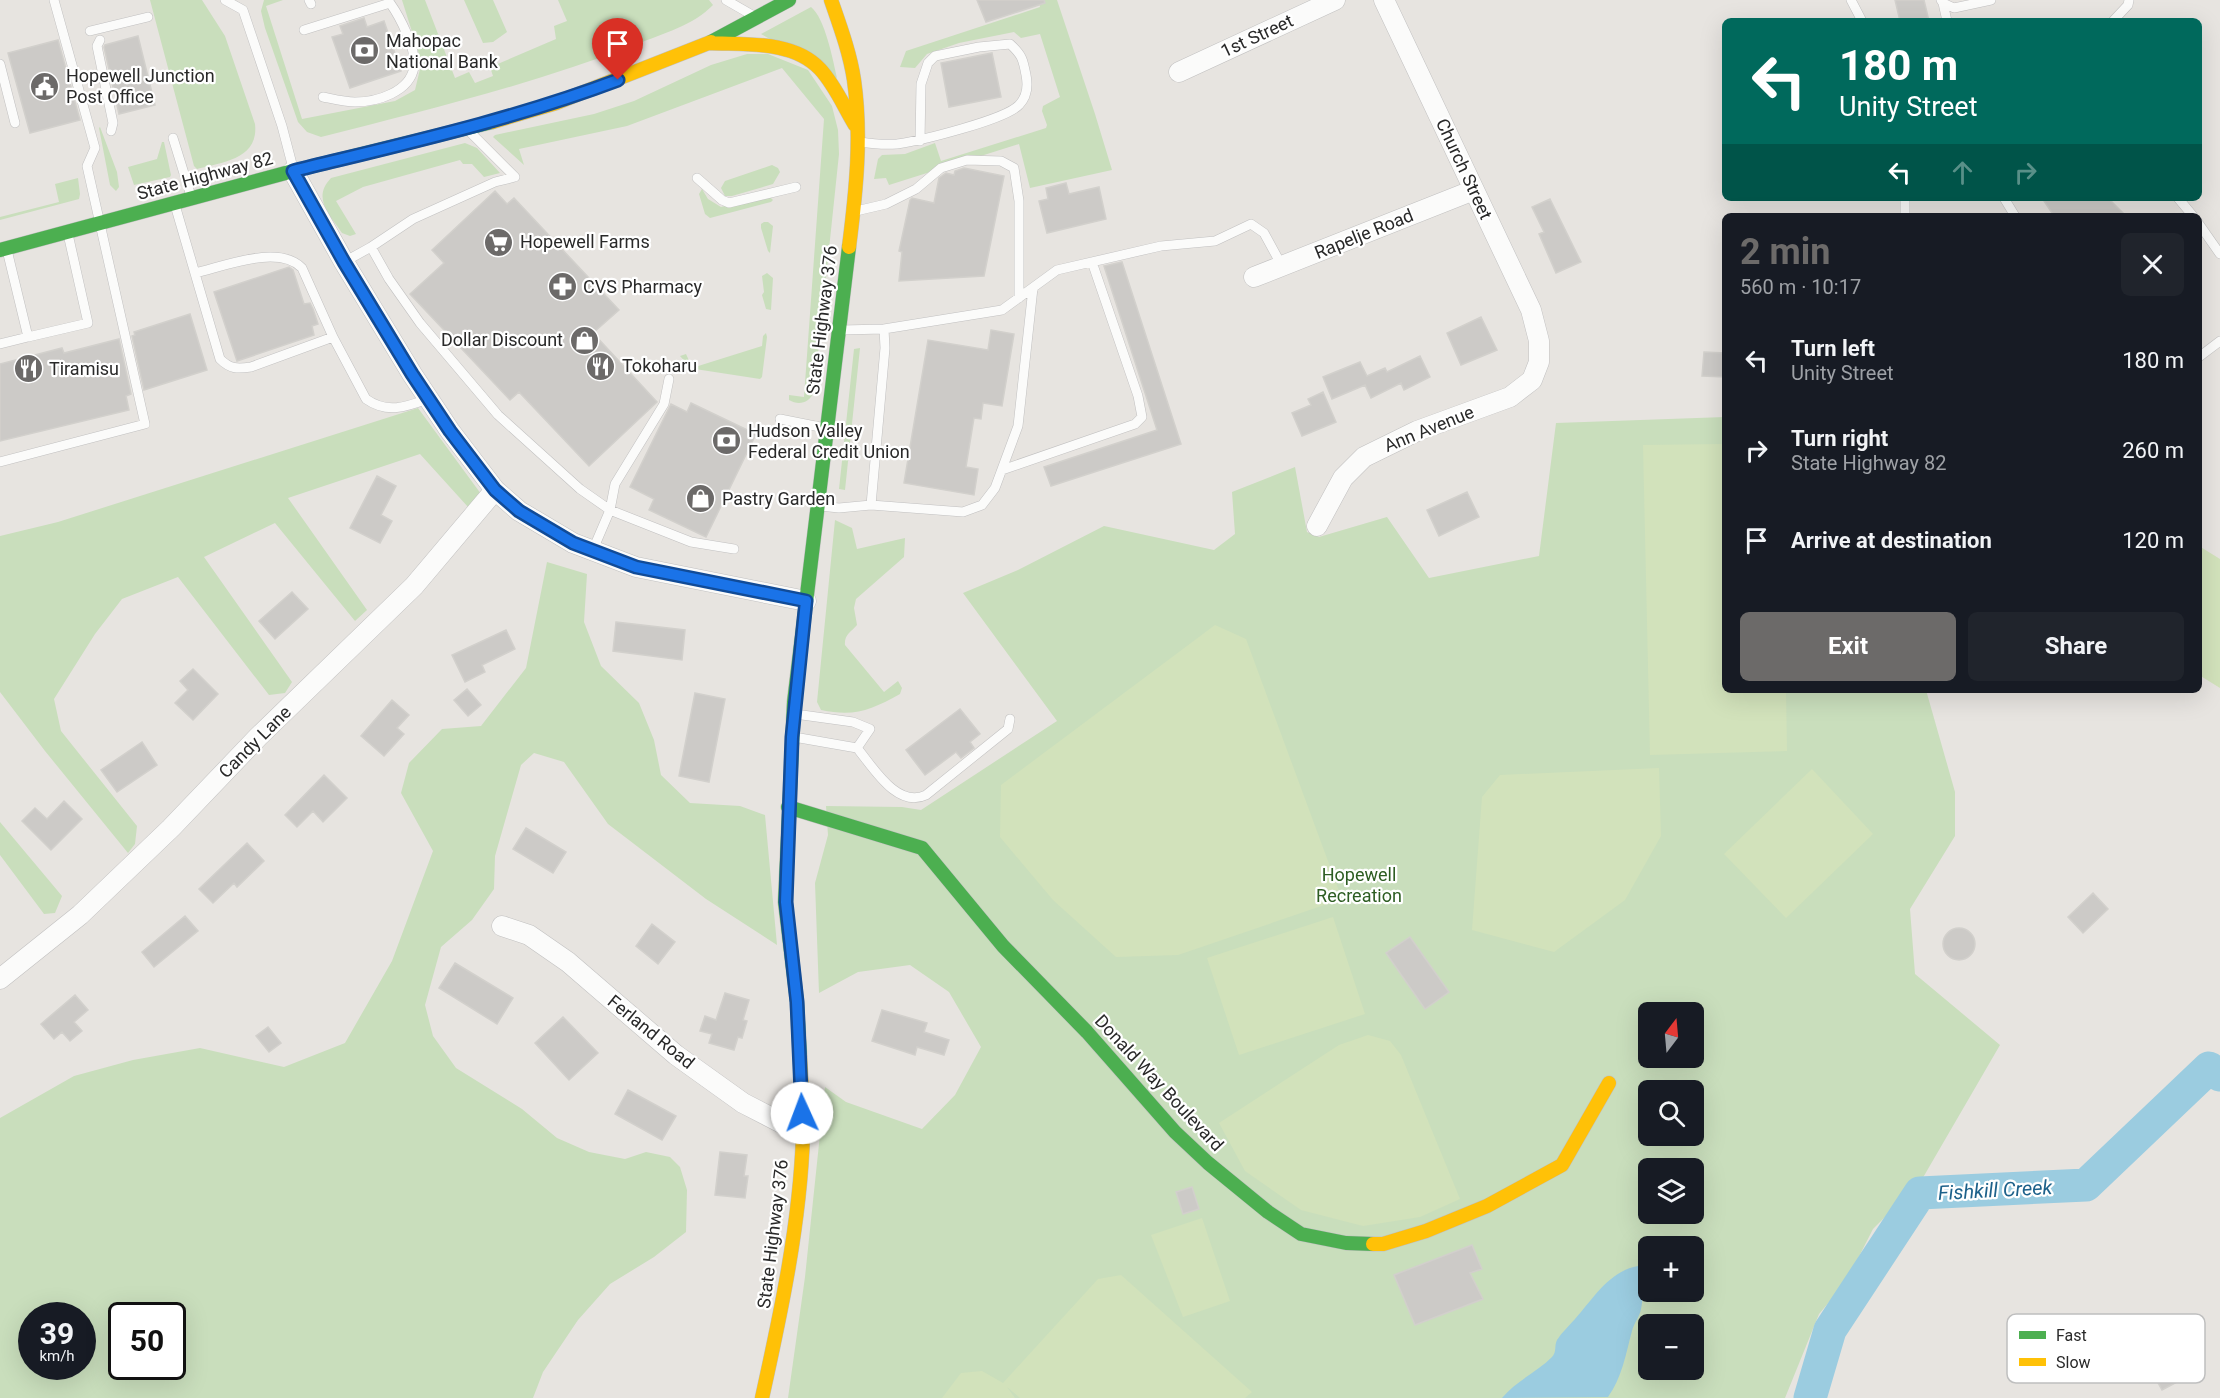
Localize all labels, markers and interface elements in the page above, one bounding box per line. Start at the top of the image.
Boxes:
street label: 1st Street [1217,10,1296,61]
pin [592,18,643,80]
icon: arrive [601,27,634,60]
place label: Mahopac National Bank [386,30,499,72]
bank icon: Mahopac National Bank [349,35,381,67]
text: 180 m [1839,41,1958,90]
icon: left [1740,42,1818,120]
place label: Hopewell Junction Post Office [66,65,215,107]
public building icon: Hopewell Junction Post Office [29,70,61,102]
text: Unity Street [1839,91,1978,123]
street label: Church Street [1432,115,1497,223]
street label: State Highway 82 [135,147,275,204]
icon: left [1883,156,1916,189]
icon: ahead [1946,156,1979,189]
icon: right [2009,156,2042,189]
street label: Rapelje Road [1311,204,1416,263]
supermarket icon: Hopewell Farms [483,226,515,258]
place label: Hopewell Farms [520,231,650,252]
text: 2 min [1740,231,1831,273]
button: close [2121,233,2184,296]
street label: State Highway 376 [802,244,841,396]
pharmacy icon: CVS Pharmacy [546,271,578,303]
text: 560 m · 10:17 [1740,275,1861,299]
place label: CVS Pharmacy [583,276,702,297]
shop icon: Dollar Discount [568,324,600,356]
place label: Dollar Discount [441,329,563,350]
text: Turn left [1791,336,1875,361]
icon: left [1740,344,1773,377]
text: 180 m [2122,348,2184,373]
restaurant icon: Tokoharu [585,350,617,382]
restaurant icon: Tiramisu [12,353,44,385]
place label: Tokoharu [622,355,697,376]
place label: Tiramisu [49,358,119,379]
text: Unity Street [1791,361,1894,385]
street label: Ann Avenue [1381,401,1477,456]
place label: Hudson Valley Federal Credit Union [748,420,910,462]
bank icon: Hudson Valley Federal Credit Union [711,425,743,457]
text: Turn right [1791,426,1888,451]
icon: right [1740,434,1773,467]
text: 260 m [2122,438,2184,463]
text: State Highway 82 [1791,451,1946,475]
shop icon: Pastry Garden [685,483,717,515]
place label: Pastry Garden [722,488,835,509]
icon: arrive [1740,524,1773,557]
text: Arrive at destination [1791,528,1992,553]
text: 120 m [2122,528,2184,553]
button: Exit [1740,612,1956,681]
button: Share [1968,612,2184,681]
street label: Candy Lane [214,701,295,782]
park label: Hopewell Recreation [1316,864,1402,906]
street label: Ferland Road [604,990,699,1073]
north arrow [1638,1002,1704,1068]
map controls [1638,1002,1704,1380]
street label: Donald Way Boulevard [1091,1010,1228,1155]
button: search [1638,1080,1704,1146]
position arrow [770,1081,834,1145]
street label: State Highway 376 [753,1158,792,1310]
button: layers [1638,1158,1704,1224]
water label: Fishkill Creek [1937,1175,2054,1205]
button: + [1638,1236,1704,1302]
speed limit sign: 50 [108,1302,186,1380]
button: − [1638,1314,1704,1380]
legend [2007,1314,2205,1383]
text: 39 [40,1316,74,1351]
text: Fast [2056,1326,2087,1345]
text: km/h [39,1347,75,1365]
text: Slow [2056,1353,2091,1372]

